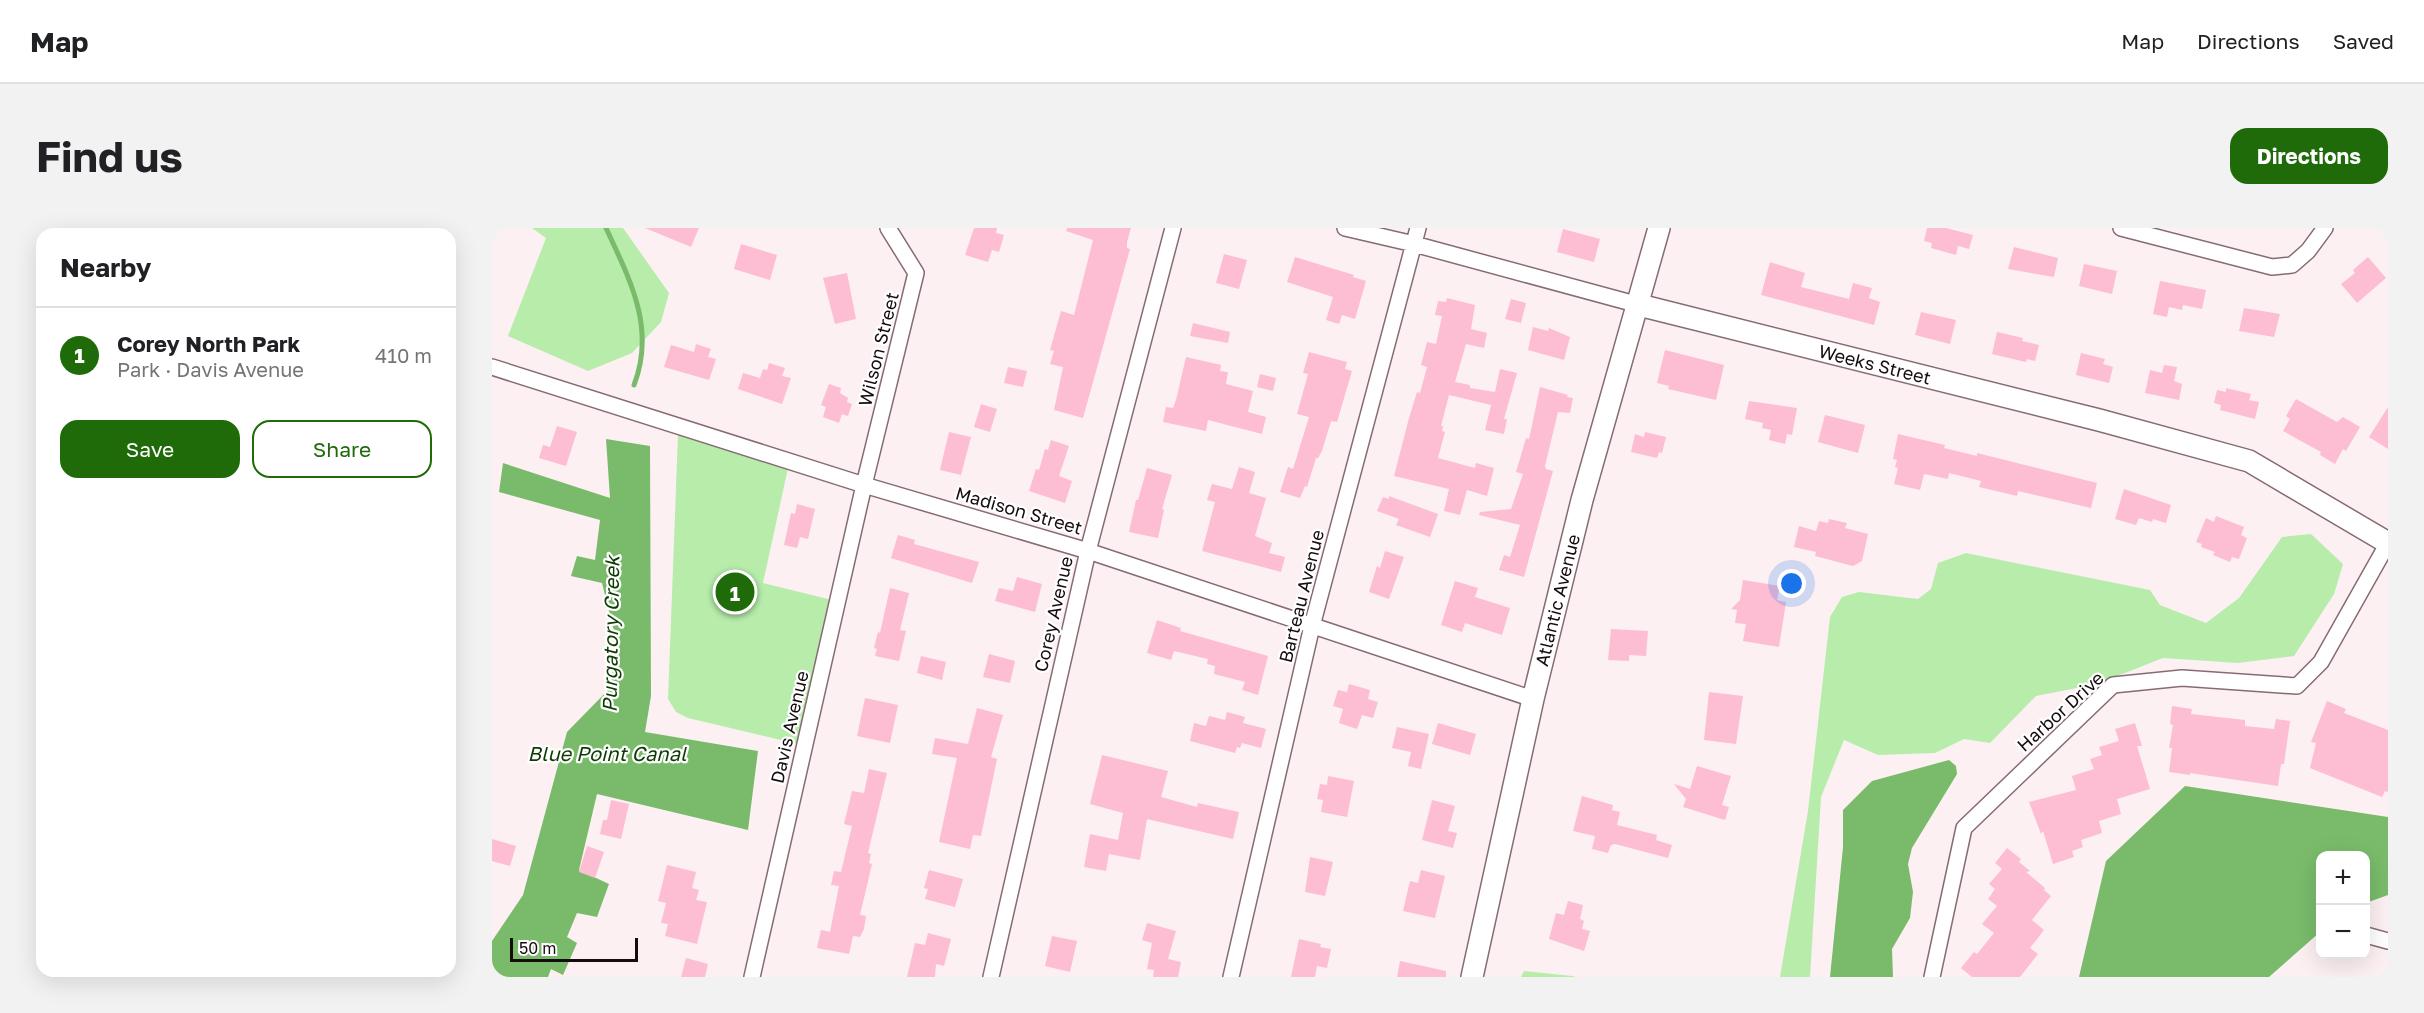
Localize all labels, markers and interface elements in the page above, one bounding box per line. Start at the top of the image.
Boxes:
text: Map [30,25,88,58]
text: Map [2121,28,2164,54]
text: Directions [2197,28,2300,54]
text: Saved [2333,28,2394,54]
button: Directions [2230,128,2388,184]
text: Find us [36,131,183,181]
text: Nearby [60,252,151,283]
street label: Wilson Street [853,290,903,408]
text: Corey North Park [117,330,300,357]
street label: Weeks Street [1817,339,1933,389]
text: 1 [74,343,85,367]
text: 410 m [375,343,432,367]
text: Park · Davis Avenue [117,357,304,381]
button: Save [60,420,240,478]
button: Share [252,420,432,478]
street label: Madison Street [953,481,1085,539]
street label: Barteau Avenue [1274,527,1328,665]
street label: Atlantic Avenue [1530,532,1584,668]
water label: Purgatory Creek [597,553,624,712]
street label: Corey Avenue [1029,554,1077,674]
your location [1777,569,1806,598]
pin: 1 [716,570,754,614]
street label: Harbor Drive [2012,666,2108,756]
street label: Davis Avenue [765,669,813,785]
water label: Blue Point Canal [528,741,687,765]
map controls [2316,851,2370,959]
button: + [2316,851,2370,905]
button: − [2316,905,2370,959]
scale bar [510,935,638,962]
text: 50 m [519,938,556,958]

